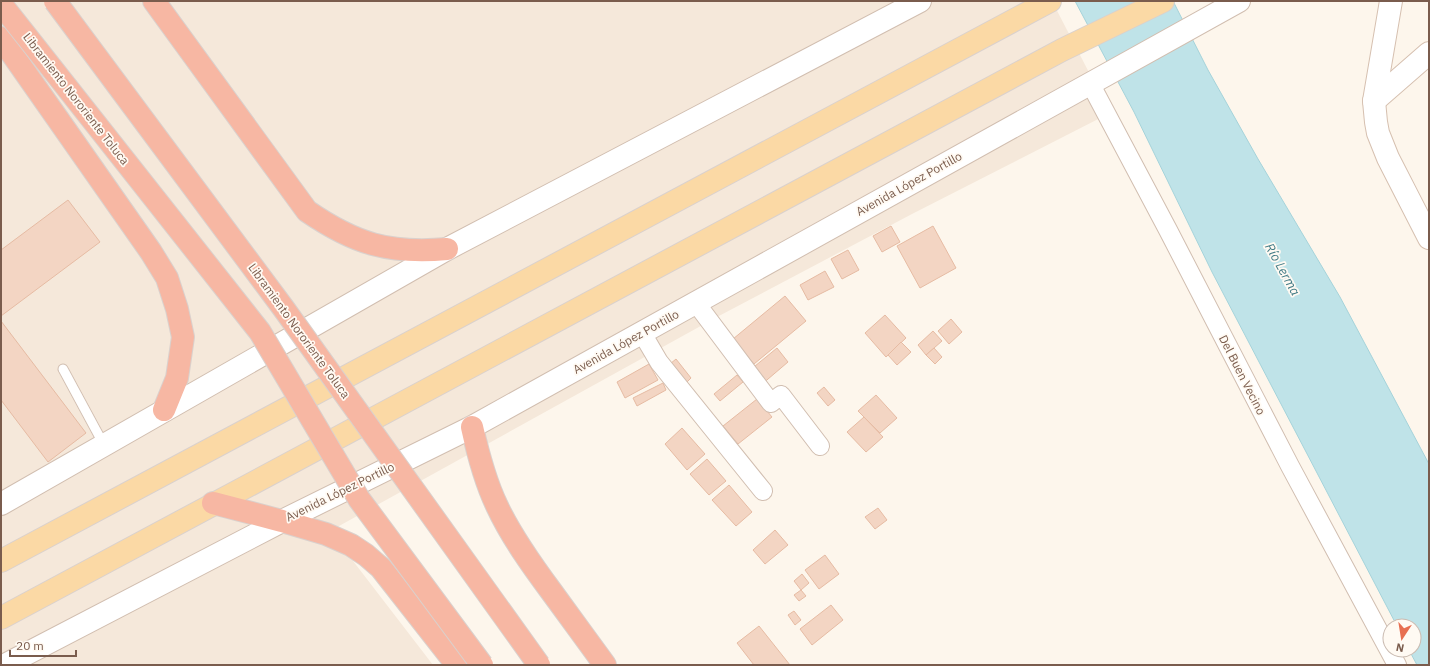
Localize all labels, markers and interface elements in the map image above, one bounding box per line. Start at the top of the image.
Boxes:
street label: Libramiento Nororiente Toluca [20,30,133,168]
street label: Avenida López Portillo [853,148,965,219]
water label: Río Lerma [1261,240,1304,299]
street label: Libramiento Nororiente Toluca [245,260,354,402]
street label: Avenida López Portillo [570,306,682,377]
street label: Del Buen Vecino [1216,332,1269,418]
street label: Avenida López Portillo [283,459,397,524]
north arrow [1382,618,1422,658]
scale bar [10,632,76,658]
text: 20 m [16,638,44,653]
text: N [1395,640,1405,655]

